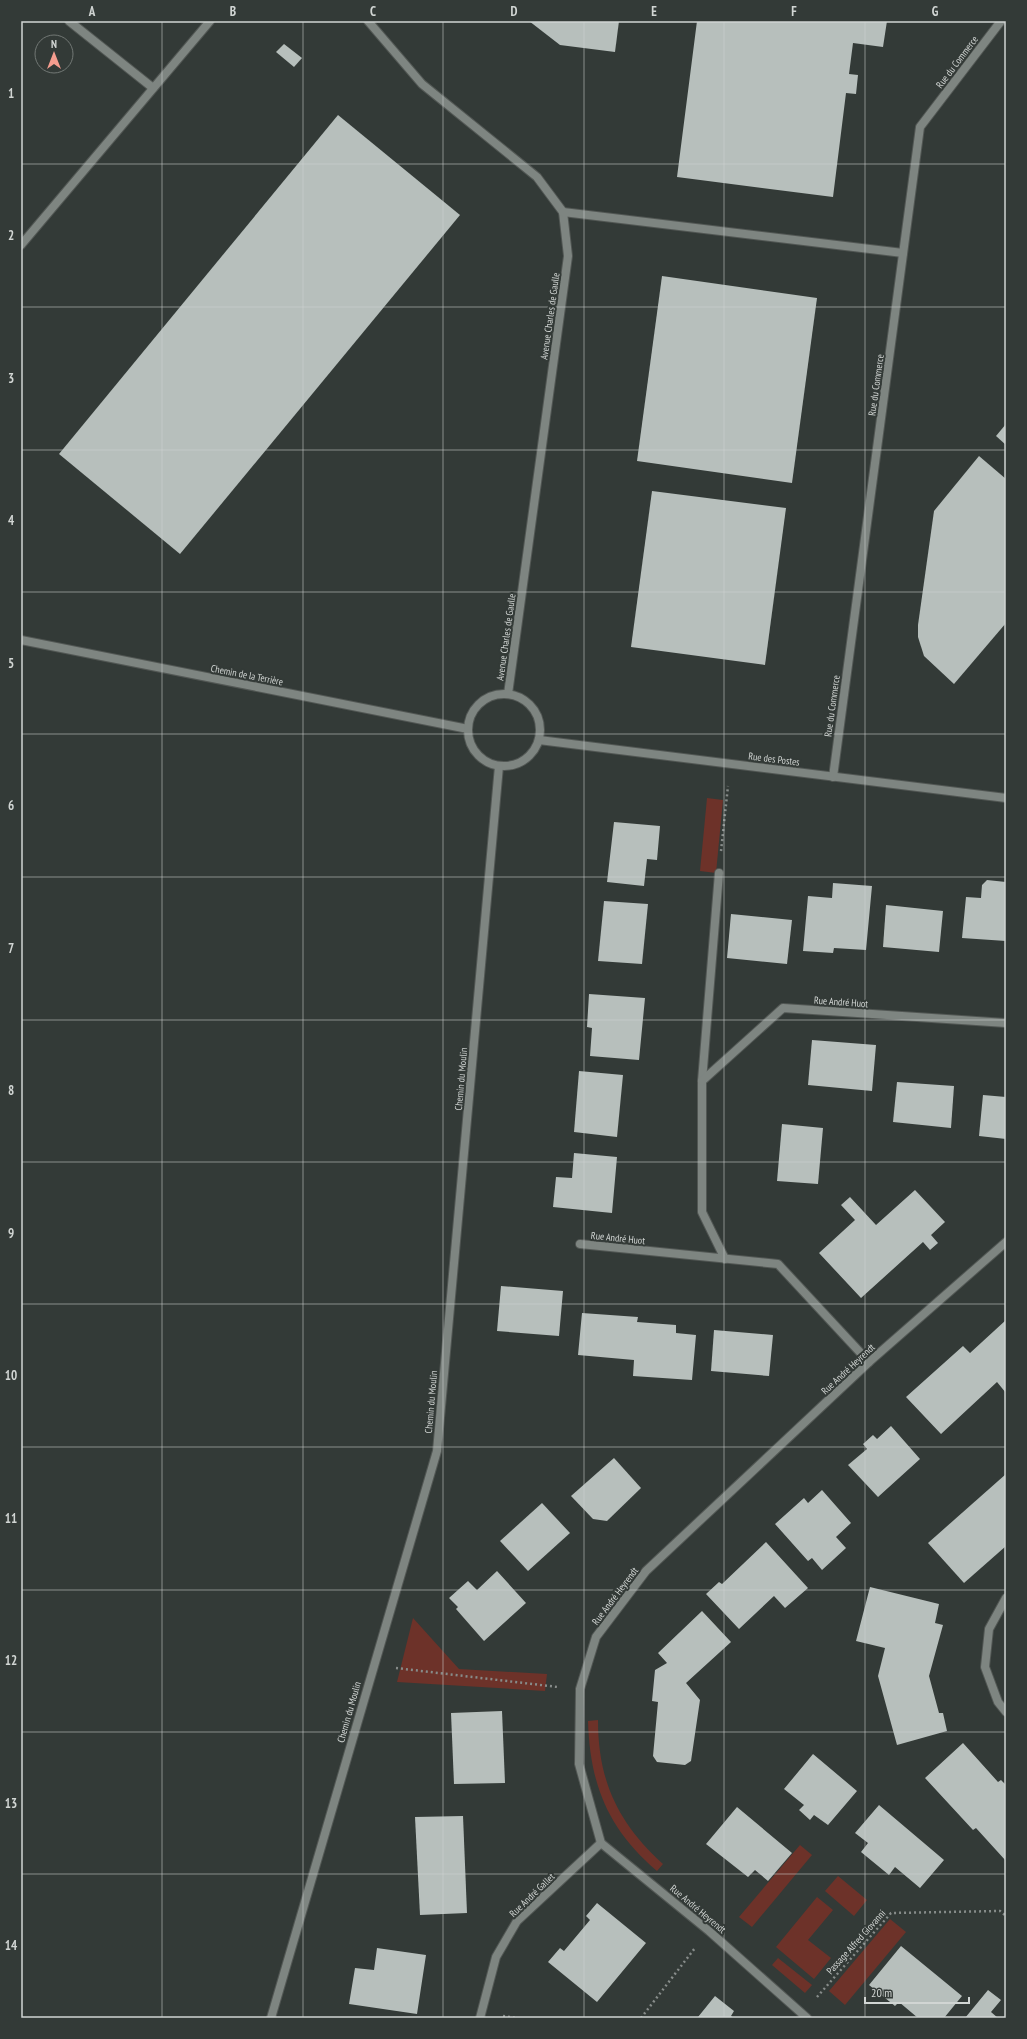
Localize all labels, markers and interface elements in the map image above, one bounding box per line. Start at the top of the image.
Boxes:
text: A [88,3,96,20]
text: B [230,3,236,20]
text: C [370,3,376,20]
text: D [511,3,518,20]
text: E [651,3,657,20]
text: F [791,3,797,20]
text: G [932,3,939,20]
street label: Rue du Commerce [933,33,981,91]
north arrow [34,34,74,74]
text: N [51,37,57,51]
text: 1 [8,85,14,102]
text: 2 [8,227,14,244]
street label: Avenue Charles de Gaulle [537,272,563,360]
street label: Rue du Commerce [865,353,887,417]
text: 3 [8,370,14,387]
text: 4 [8,512,15,529]
street label: Avenue Charles de Gaulle [493,593,519,681]
text: 5 [8,655,14,672]
street label: Chemin de la Terrière [210,662,284,688]
street label: Rue du Commerce [821,674,843,738]
street label: Rue des Postes [748,749,801,769]
text: 6 [8,797,14,814]
text: 7 [8,940,14,957]
street label: Rue André Huot [813,994,869,1010]
street label: Chemin du Moulin [452,1047,470,1111]
text: 8 [8,1082,14,1099]
text: 9 [8,1225,14,1242]
street label: Rue André Huot [590,1229,646,1247]
street label: Rue André Heyrendt [818,1341,878,1397]
text: 10 [5,1367,17,1384]
street label: Chemin du Moulin [422,1370,440,1434]
text: 11 [5,1510,17,1527]
street label: Rue André Heyrendt [589,1564,641,1627]
text: 12 [5,1652,17,1669]
street label: Chemin du Moulin [334,1680,364,1744]
text: 13 [5,1795,17,1812]
street label: Rue André Gallet [507,1870,558,1920]
street label: Rue André Heyrendt [667,1882,729,1936]
street label: Passage Alfred Giovanni [824,1907,888,1977]
text: 14 [5,1937,18,1954]
scale bar [865,1979,969,2005]
text: 20 m [871,1985,892,2000]

